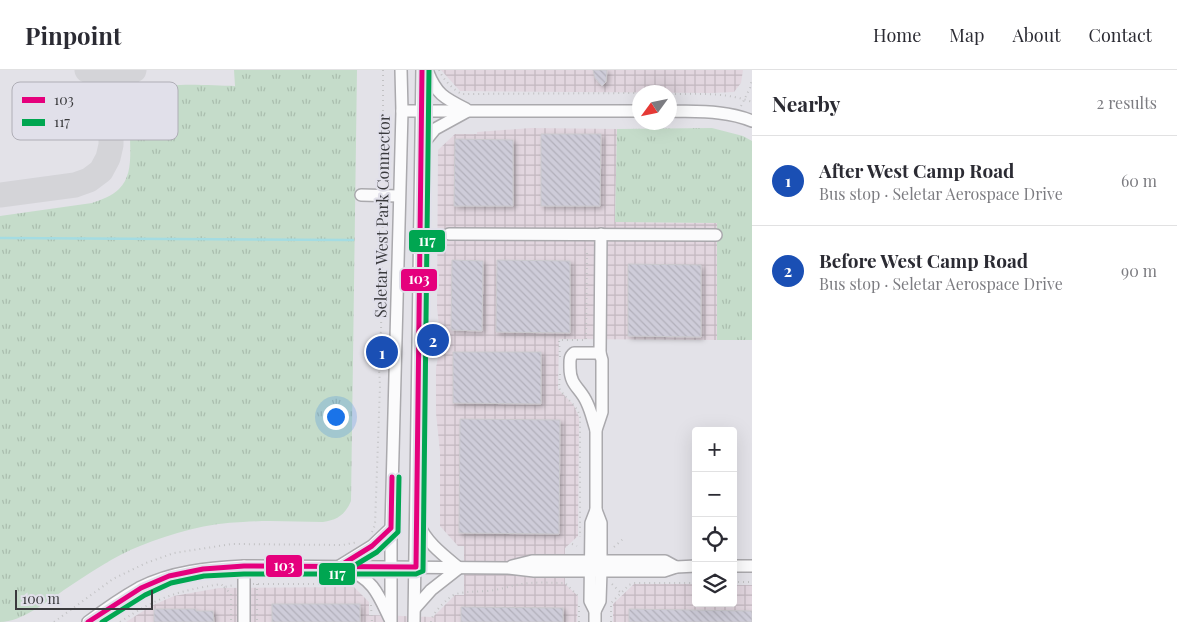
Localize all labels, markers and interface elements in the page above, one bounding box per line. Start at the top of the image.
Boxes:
text: Pinpoint [25,19,121,51]
text: Home [873,23,921,47]
text: Map [949,23,984,47]
text: About [1012,23,1061,47]
text: Contact [1089,23,1152,47]
legend [12,82,178,140]
north arrow [632,85,677,130]
text: Nearby [772,89,841,117]
text: 103 [54,90,74,109]
text: 2 results [1097,92,1157,113]
text: 117 [54,112,70,131]
street label: Seletar West Park Connector [369,114,394,318]
text: After West Camp Road [819,157,1014,183]
text: 1 [785,170,791,191]
text: 60 m [1121,170,1157,191]
text: Bus stop · Seletar Aerospace Drive [819,183,1063,204]
line badge: 117 [408,229,446,253]
text: 117 [418,231,436,250]
text: Before West Camp Road [819,247,1028,273]
text: 2 [784,260,792,281]
text: 90 m [1121,260,1157,281]
line badge: 103 [400,268,438,292]
text: 103 [408,269,430,288]
text: Bus stop · Seletar Aerospace Drive [819,273,1063,294]
pin: 2 [417,321,449,359]
pin: 1 [366,333,398,371]
your location [323,404,349,430]
map controls [692,427,737,607]
button: + [692,427,737,472]
button: − [692,472,737,517]
button: locate [692,517,737,562]
line badge: 103 [265,554,303,578]
text: 103 [273,556,295,575]
line badge: 117 [318,562,356,586]
button: layers [692,562,737,607]
text: 117 [328,564,346,583]
scale bar [15,587,152,610]
text: 100 m [22,589,60,608]

